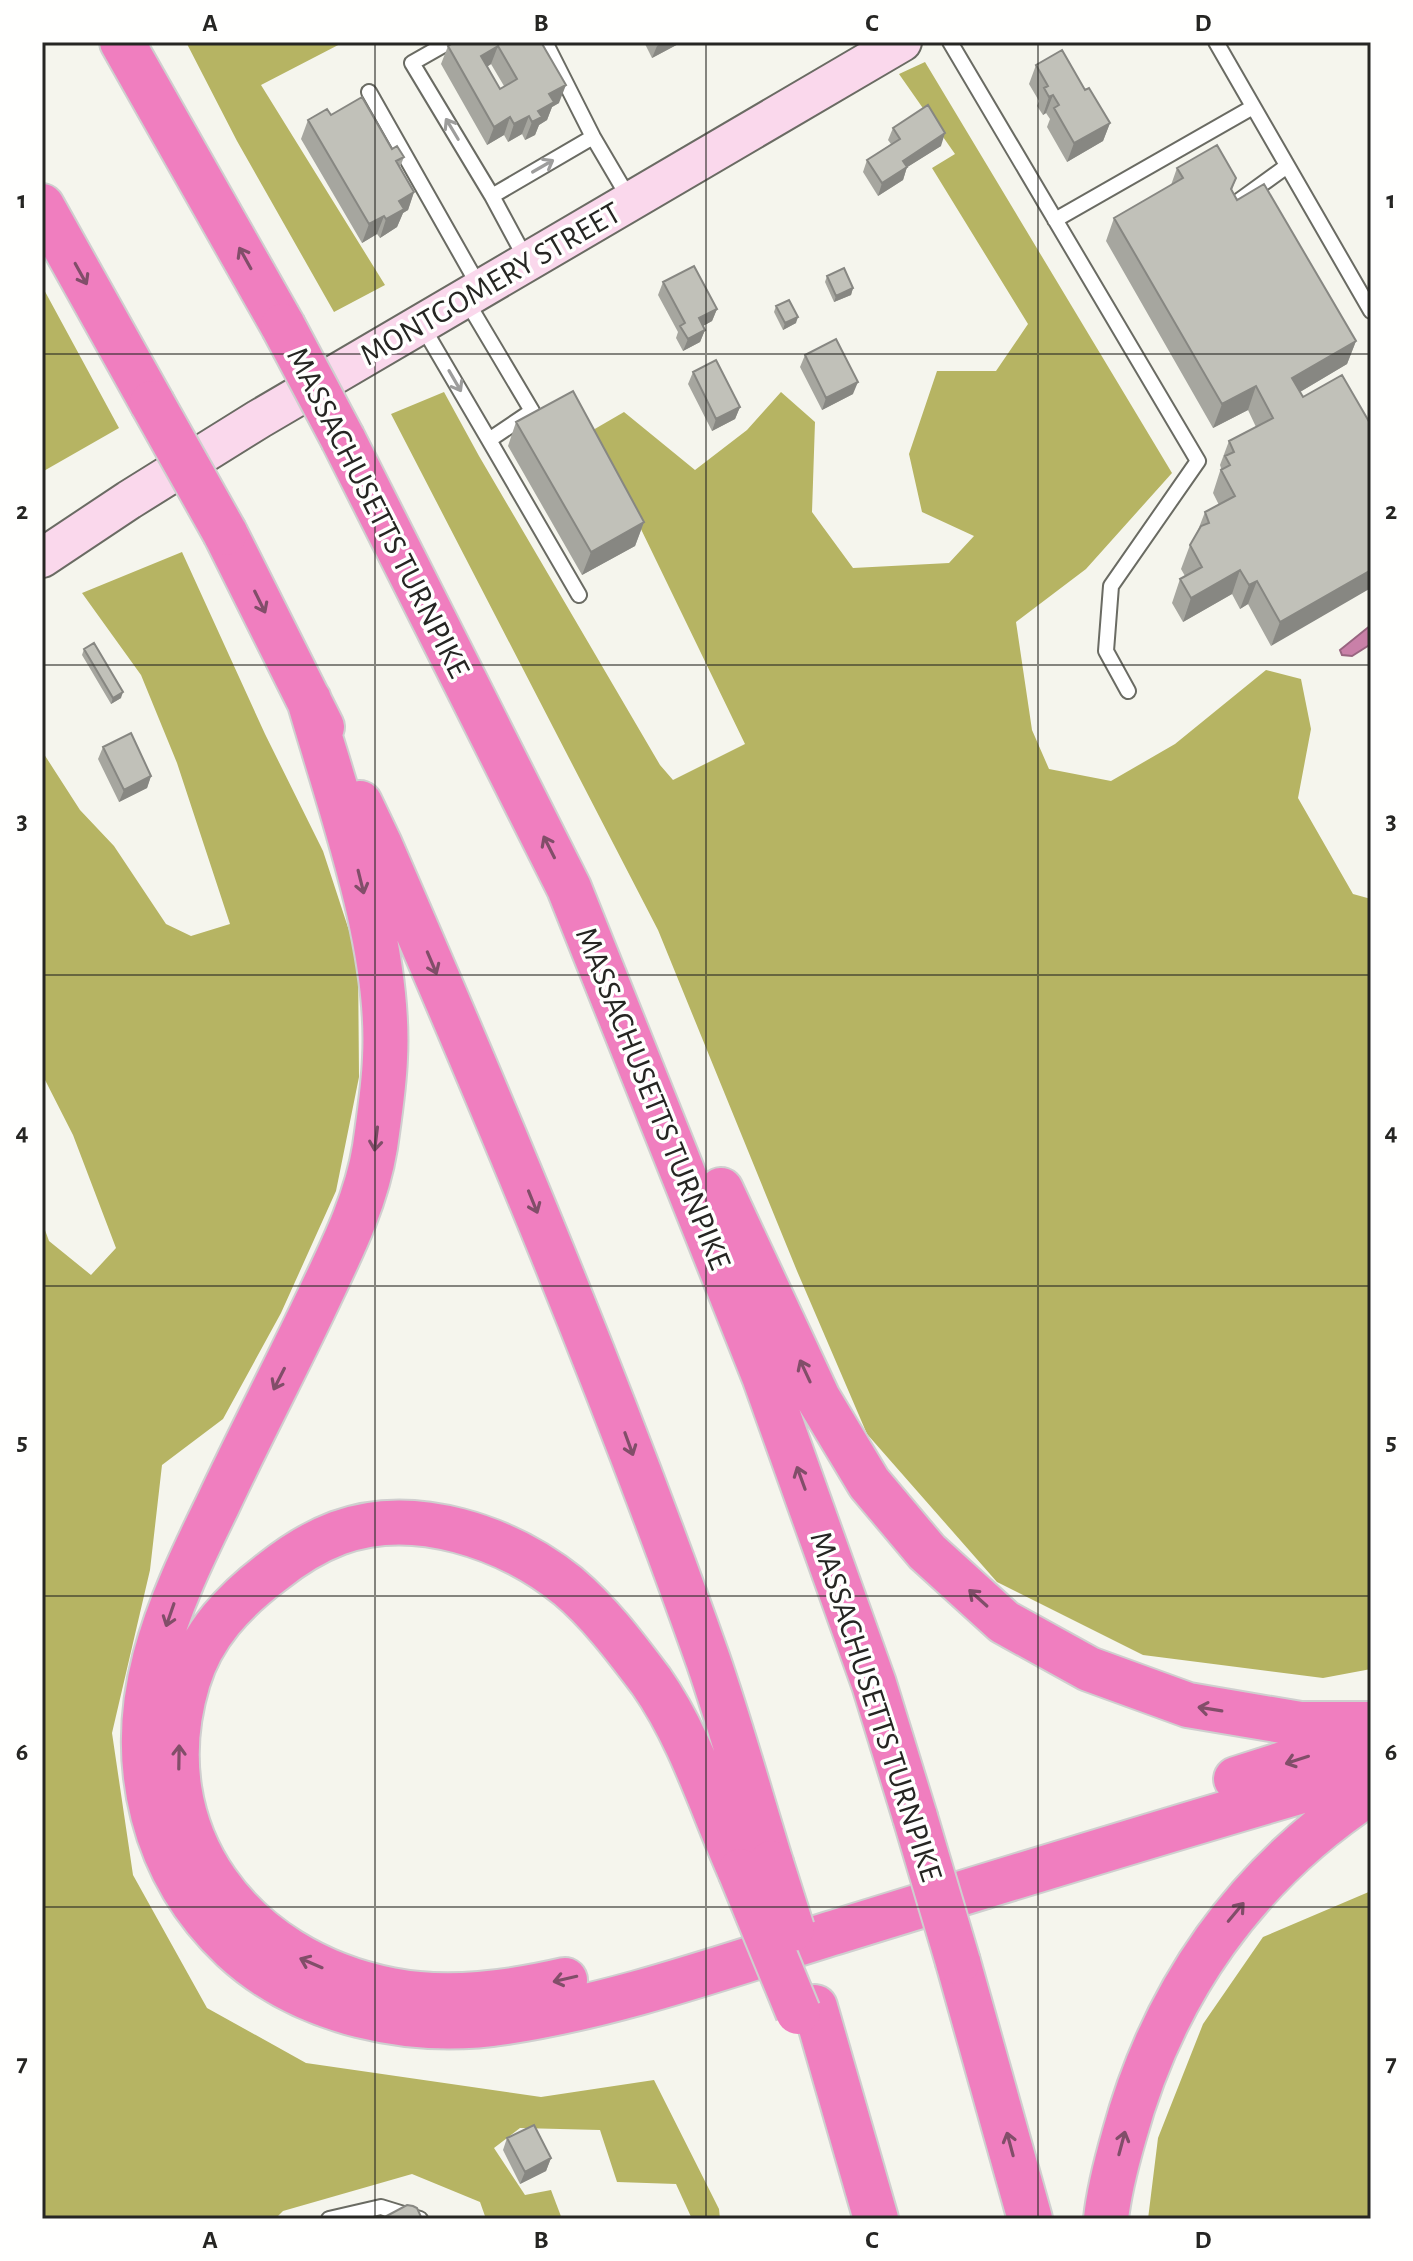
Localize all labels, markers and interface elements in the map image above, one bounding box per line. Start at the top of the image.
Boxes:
text: A [202,10,218,36]
text: B [533,10,549,36]
text: C [865,10,879,36]
text: D [1194,10,1212,36]
one-way arrow [444,118,460,141]
one-way arrow [531,158,554,174]
text: 1 [17,187,27,213]
text: 1 [1386,187,1396,213]
street label: MONTGOMERY STREET [355,196,627,372]
one-way arrow [237,246,252,270]
one-way arrow [73,261,89,285]
street label: MASSACHUSETTS TURNPIKE [281,342,475,683]
one-way arrow [448,369,463,393]
text: 2 [16,498,28,524]
text: 2 [1385,498,1397,524]
one-way arrow [253,589,268,613]
text: 3 [16,808,28,834]
text: 3 [1385,808,1397,834]
one-way arrow [540,835,556,859]
one-way arrow [354,869,369,895]
street label: MASSACHUSETTS TURNPIKE [570,923,736,1274]
one-way arrow [425,950,440,975]
text: 4 [15,1119,29,1145]
text: 4 [1384,1119,1398,1145]
one-way arrow [368,1126,383,1152]
one-way arrow [527,1189,542,1214]
one-way arrow [797,1359,812,1383]
one-way arrow [270,1367,286,1391]
text: 5 [16,1429,28,1455]
text: 5 [1385,1429,1397,1455]
one-way arrow [623,1431,637,1456]
one-way arrow [793,1466,808,1491]
street label: MASSACHUSETTS TURNPIKE [804,1527,948,1885]
one-way arrow [969,1590,989,1608]
one-way arrow [161,1602,176,1627]
one-way arrow [1198,1700,1223,1715]
text: 6 [16,1739,28,1765]
text: 6 [1385,1739,1397,1765]
one-way arrow [171,1744,186,1771]
one-way arrow [1284,1753,1310,1768]
one-way arrow [1227,1902,1245,1922]
one-way arrow [299,1955,324,1970]
one-way arrow [553,1973,578,1988]
text: 7 [16,2050,28,2076]
text: 7 [1385,2050,1397,2076]
one-way arrow [1115,2130,1130,2156]
one-way arrow [1002,2131,1017,2157]
text: A [202,2227,218,2253]
text: B [533,2227,549,2253]
text: C [865,2227,879,2253]
text: D [1194,2227,1212,2253]

